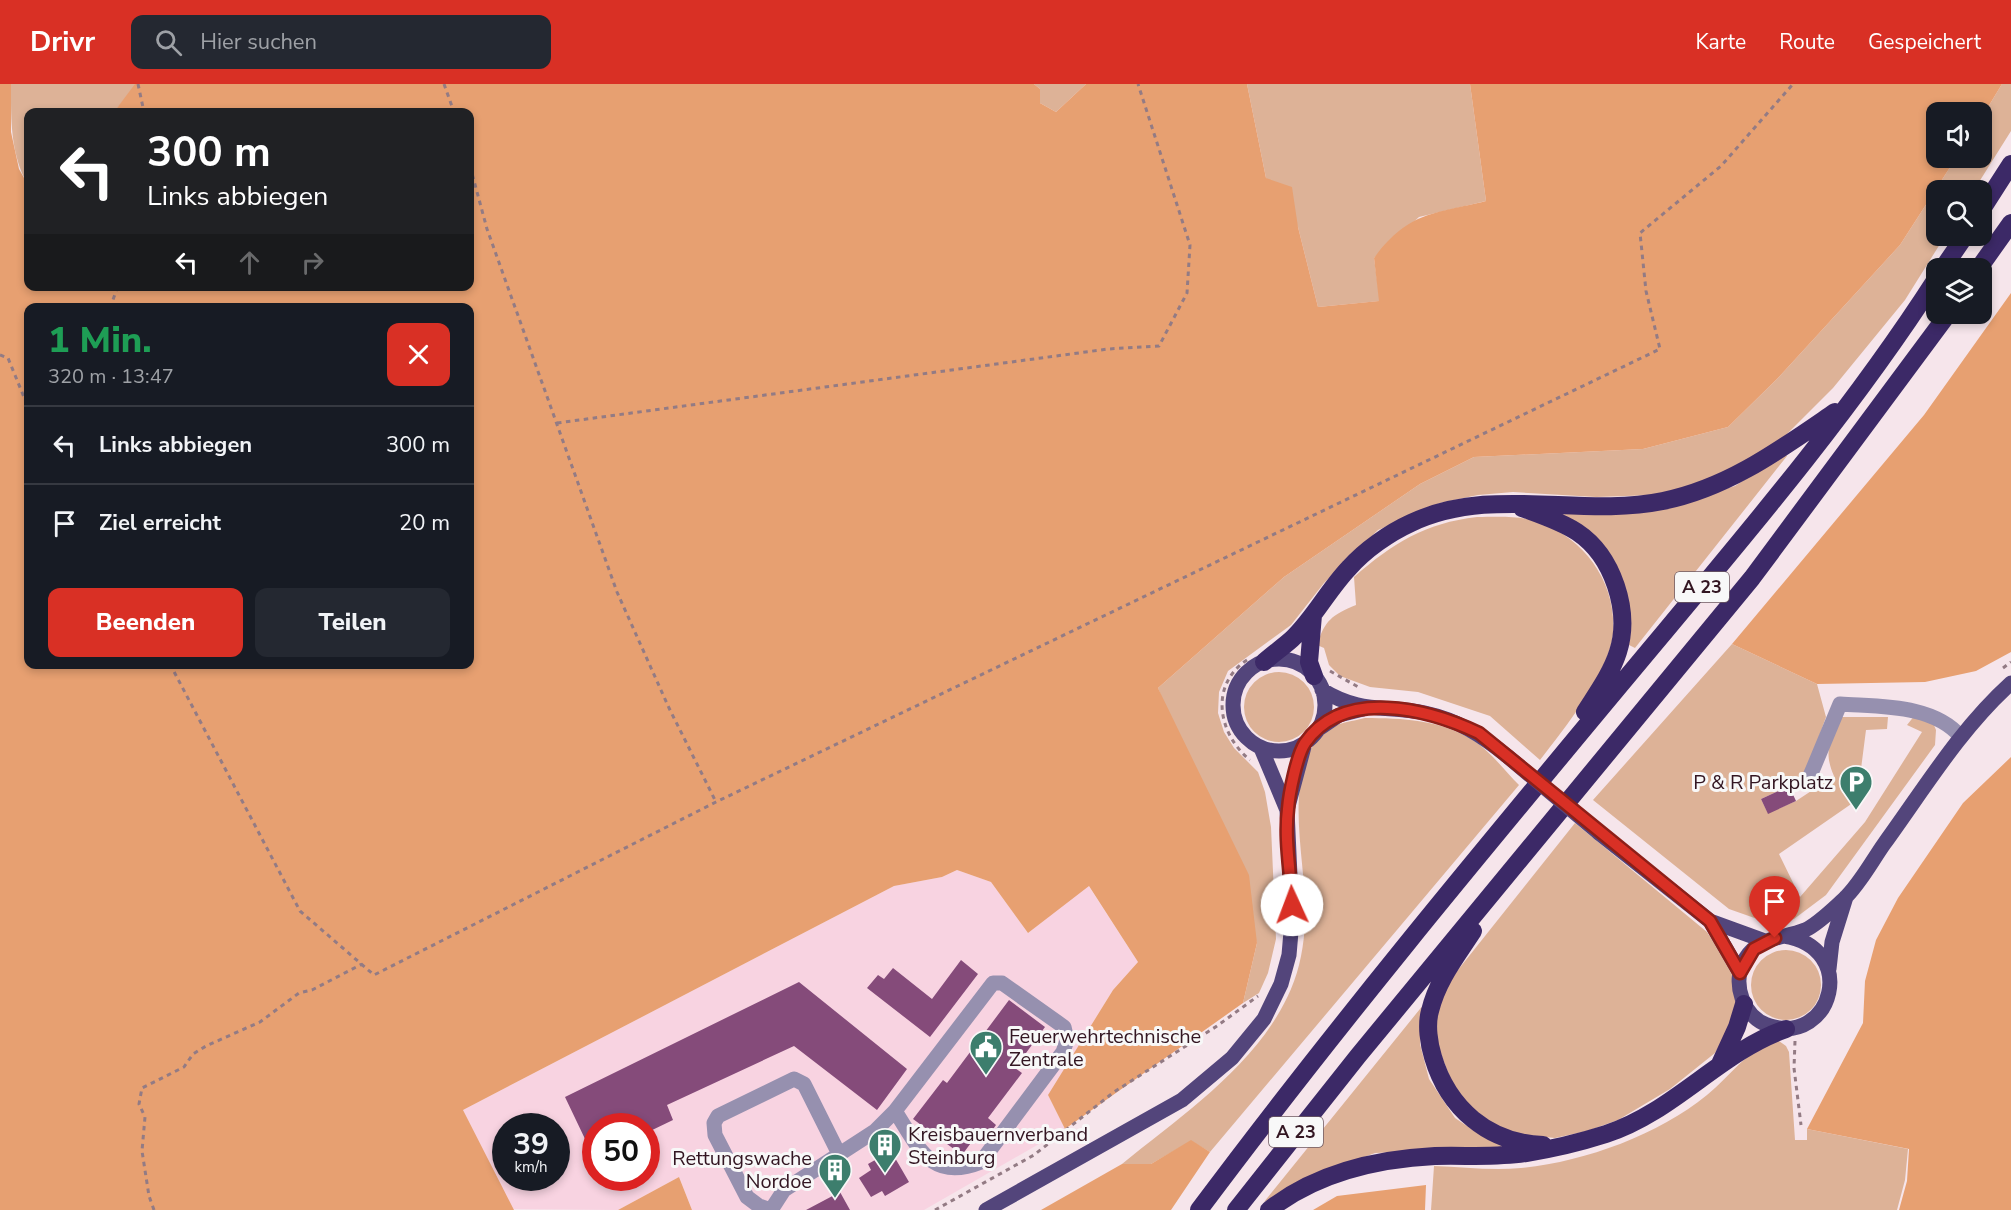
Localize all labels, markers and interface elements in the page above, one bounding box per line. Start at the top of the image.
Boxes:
search box [131,15,551,69]
text: Drivr [30,23,95,61]
icon: search [152,26,185,59]
text: Hier suchen [200,27,317,57]
text: Karte [1696,28,1746,56]
text: Route [1779,28,1835,56]
text: Gespeichert [1868,28,1981,56]
map controls [1926,102,1992,324]
button: sound [1926,102,1992,168]
text: 300 m [147,124,271,181]
icon: left [48,132,126,210]
text: Links abbiegen [147,178,328,215]
button: search [1926,180,1992,246]
icon: left [170,246,203,279]
icon: ahead [233,246,266,279]
icon: right [296,246,329,279]
button: layers [1926,258,1992,324]
text: 1 Min. [48,316,152,365]
button: close [387,323,450,386]
text: 320 m · 13:47 [48,363,174,390]
icon: left [48,429,81,462]
text: Links abbiegen [99,430,252,460]
text: 300 m [386,430,450,460]
icon: arrive [48,507,81,540]
text: Ziel erreicht [99,508,221,538]
text: 20 m [399,508,450,538]
road number: A 23 [1675,572,1729,602]
button: Beenden [48,588,243,657]
button: Teilen [255,588,450,657]
parking icon: P & R Parkplatz [1838,764,1874,811]
place label: P & R Parkplatz [1693,769,1833,796]
position arrow [1260,873,1324,937]
pin [1749,876,1800,938]
icon: arrive [1758,885,1791,918]
place label: Feuerwehrtechnische Zentrale [1009,1023,1201,1073]
public building icon: Feuerwehrtechnische Zentrale [968,1029,1004,1076]
speed limit sign: 50 [582,1113,660,1191]
road number: A 23 [1269,1117,1323,1147]
place label: Kreisbauernverband Steinburg [908,1121,1088,1171]
text: 39 [513,1124,549,1165]
building icon: Kreisbauernverband Steinburg [867,1127,903,1174]
place label: Rettungswache Nordoe [672,1145,812,1195]
building icon: Rettungswache Nordoe [817,1152,853,1199]
text: km/h [514,1157,548,1177]

